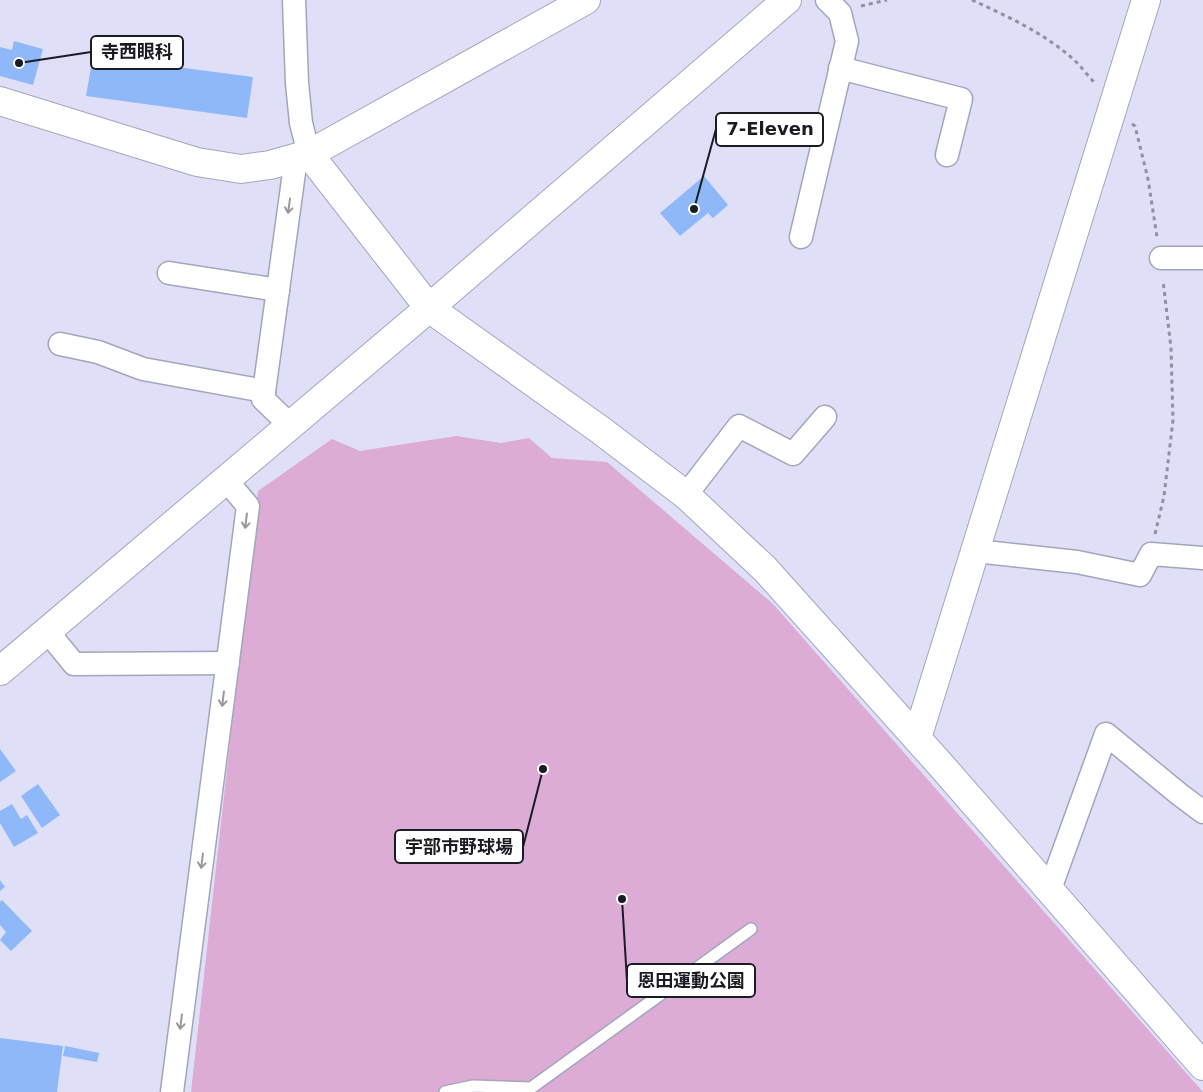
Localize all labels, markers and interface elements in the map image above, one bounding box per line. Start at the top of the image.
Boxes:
callout: 寺西眼科 [91,36,183,69]
text: 寺西眼科 [101,41,173,62]
callout: 7-Eleven [716,113,823,146]
text: 7-Eleven [726,118,814,139]
one-way arrow [284,198,294,214]
one-way arrow [241,513,251,529]
one-way arrow [218,691,228,707]
callout: 宇部市野球場 [395,830,523,863]
text: 宇部市野球場 [405,836,513,857]
one-way arrow [197,852,207,868]
callout: 恩田運動公園 [627,964,755,997]
text: 恩田運動公園 [637,970,745,991]
one-way arrow [176,1013,186,1029]

